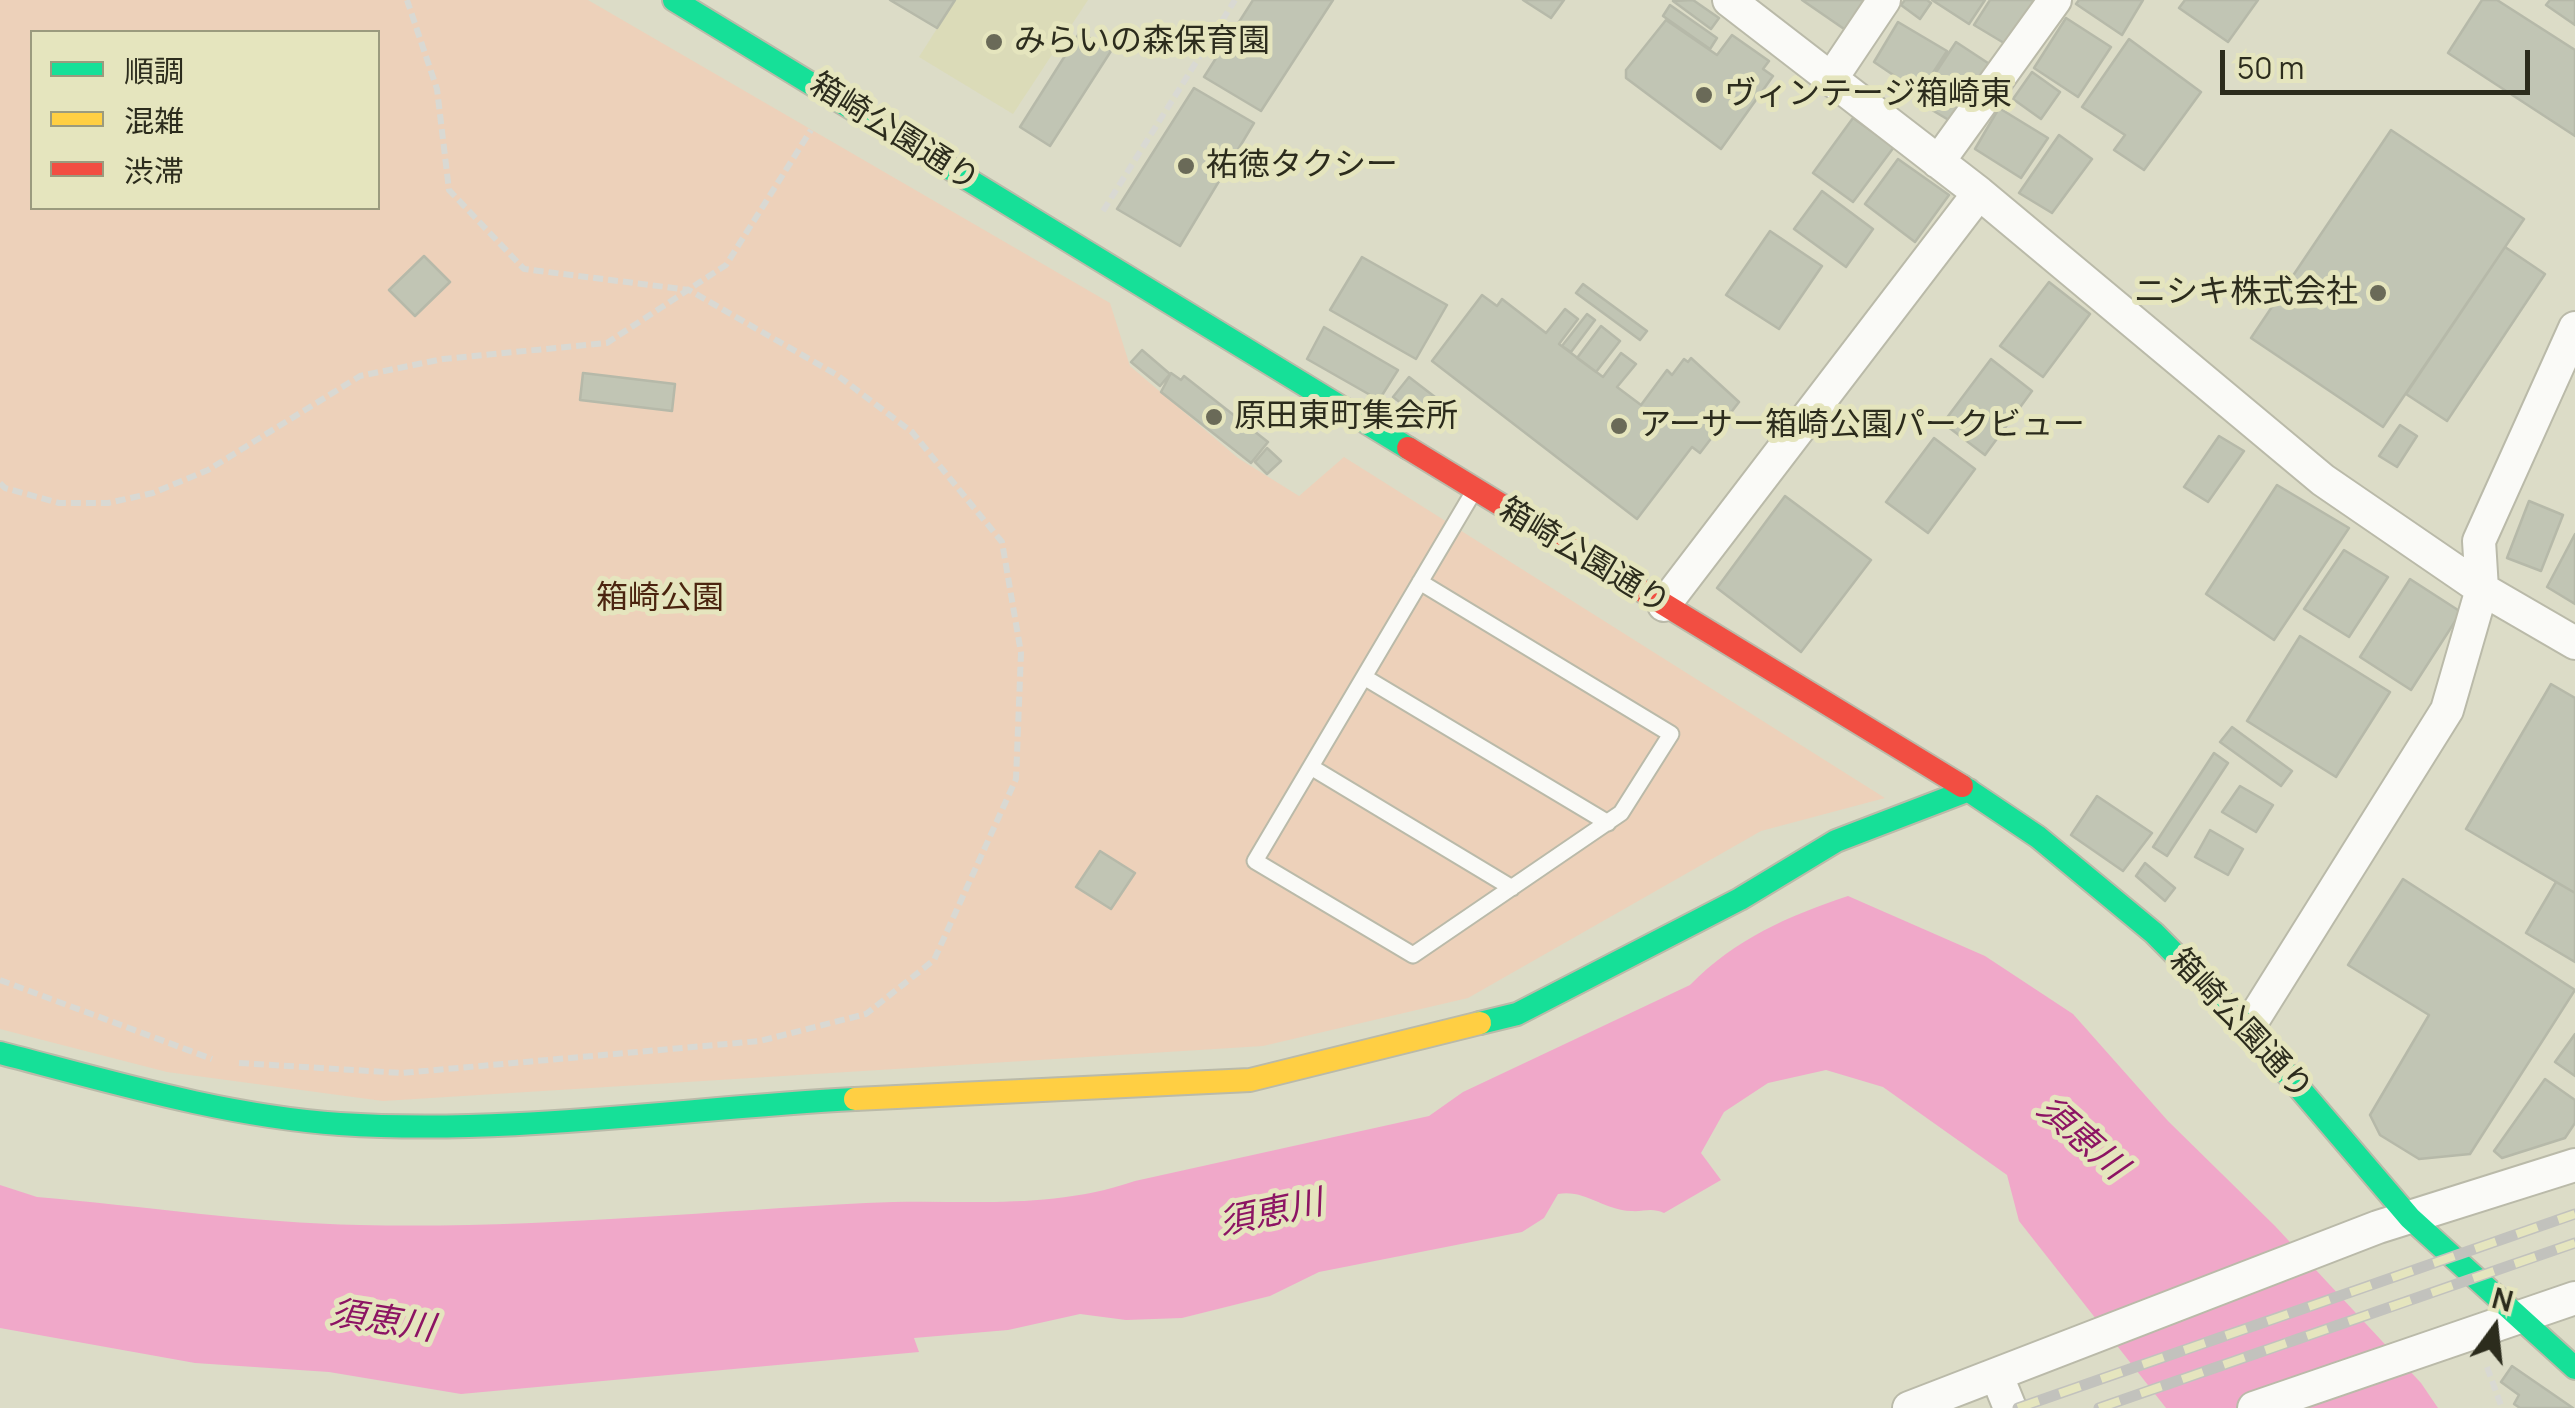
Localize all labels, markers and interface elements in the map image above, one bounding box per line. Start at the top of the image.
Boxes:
place label: みらいの森保育園 [1014,23,1270,61]
legend [30,30,380,210]
scale bar [2225,30,2535,92]
marker: みらいの森保育園 [983,31,1005,53]
text: 50 m [2237,47,2304,88]
text: 順調 [124,50,184,91]
street label: 箱崎公園通り [802,66,986,200]
place label: ヴィンテージ箱崎東 [1724,76,2012,114]
marker: ヴィンテージ箱崎東 [1693,84,1715,106]
text: 混雑 [124,100,184,141]
place label: 祐徳タクシー [1206,147,1398,185]
text: 渋滞 [124,150,184,191]
marker: 祐徳タクシー [1175,155,1197,177]
place label: ニシキ株式会社 [2134,274,2358,312]
marker: ニシキ株式会社 [2367,282,2389,304]
place label: 原田東町集会所 [1234,398,1458,436]
marker: 原田東町集会所 [1203,406,1225,428]
place label: アーサー箱崎公園パークビュー [1639,407,2085,445]
marker: アーサー箱崎公園パークビュー [1608,415,1630,437]
street label: 箱崎公園通り [1492,491,1676,623]
park label: 箱崎公園 [596,580,724,618]
street label: 箱崎公園通り [2160,942,2320,1108]
water label: 須恵川 [2028,1089,2134,1189]
water label: 須恵川 [1215,1183,1327,1245]
north arrow [2445,1278,2545,1378]
text: N [2488,1278,2517,1320]
water label: 須恵川 [327,1293,437,1351]

